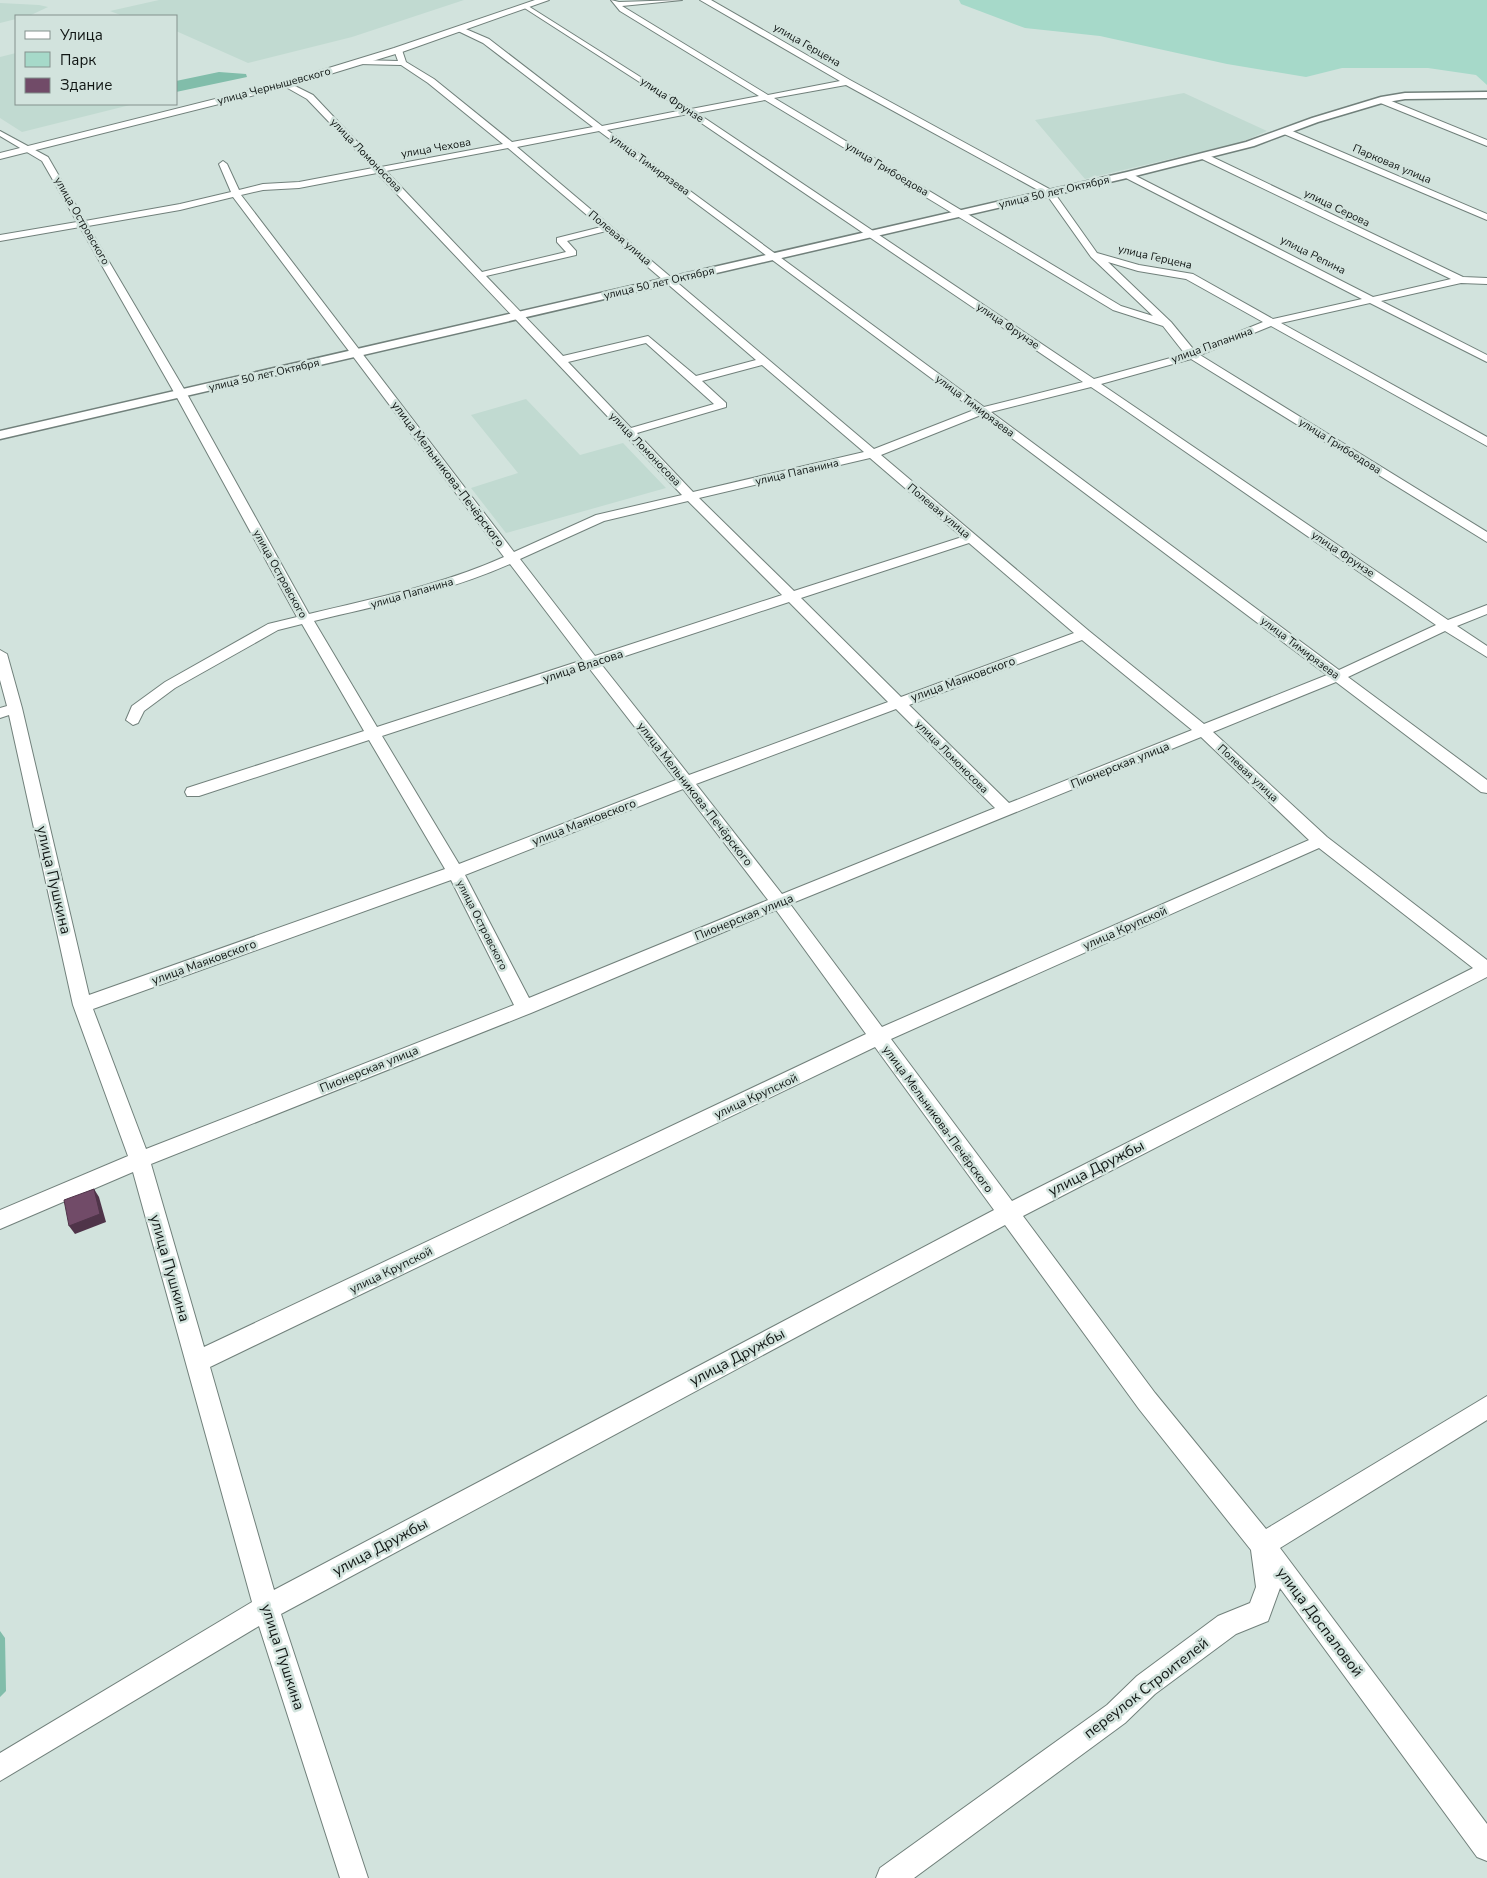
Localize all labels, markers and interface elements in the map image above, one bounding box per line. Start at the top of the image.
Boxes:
legend [15,15,178,105]
street label: улица Герцена [771,20,844,70]
text: Улица [59,25,103,45]
text: Парк [60,50,96,70]
street label: улица Чернышевского [216,64,332,108]
street label: улица Фрунзе [637,74,707,126]
text: Здание [60,75,112,95]
street label: улица Ломоносова [327,115,405,195]
street label: улица Тимирязева [607,131,693,199]
street label: улица Чехова [400,134,472,162]
street label: улица Грибоедова [843,138,931,200]
street label: Парковая улица [1350,141,1434,187]
street label: улица 50 лет Октября [997,172,1111,212]
street label: улица Островского [51,174,113,268]
street label: улица Серова [1302,186,1372,230]
street label: Полевая улица [585,207,655,269]
street label: улица Репина [1278,232,1348,278]
street label: улица Герцена [1116,241,1194,273]
street label: улица 50 лет Октября [602,263,716,303]
street label: улица Фрунзе [974,299,1042,353]
street label: улица Папанина [1169,323,1255,367]
street label: улица 50 лет Октября [207,355,321,395]
street label: улица Тимирязева [932,371,1018,441]
street label: улица Мельникова-Печёрского [388,398,508,550]
street label: улица Ломоносова [606,409,684,489]
street label: улица Грибоедова [1296,415,1384,477]
street label: улица Папанина [754,455,840,489]
street label: Полевая улица [904,480,974,542]
street label: улица Островского [249,527,311,621]
street label: улица Фрунзе [1309,527,1377,581]
street label: улица Папанина [369,574,455,612]
street label: улица Тимирязева [1257,613,1343,683]
street label: улица Власова [541,645,625,687]
street label: улица Маяковского [908,653,1018,705]
street label: улица Ломоносова [912,717,992,797]
street label: улица Мельникова-Печёрского [634,719,756,869]
street label: Пионерская улица [1068,738,1172,792]
street label: Полевая улица [1214,741,1282,805]
street label: улица Маяковского [530,795,639,849]
street label: улица Пушкина [32,824,76,936]
street label: улица Островского [453,877,511,973]
street label: Пионерская улица [692,890,796,944]
street label: улица Крупской [1080,902,1170,954]
street label: улица Маяковского [149,936,259,988]
street label: Пионерская улица [317,1042,421,1096]
street label: улица Мельникова-Печёрского [879,1042,997,1196]
street label: улица Крупской [712,1070,800,1122]
street label: улица Дружбы [1045,1135,1147,1201]
street label: улица Пушкина [145,1212,195,1324]
street label: улица Крупской [347,1243,435,1297]
street label: улица Дружбы [686,1323,788,1391]
street label: улица Дружбы [329,1513,431,1581]
street label: улица Доспаловой [1272,1563,1368,1681]
street label: улица Пушкина [256,1601,310,1713]
street label: переулок Строителей [1079,1633,1213,1743]

